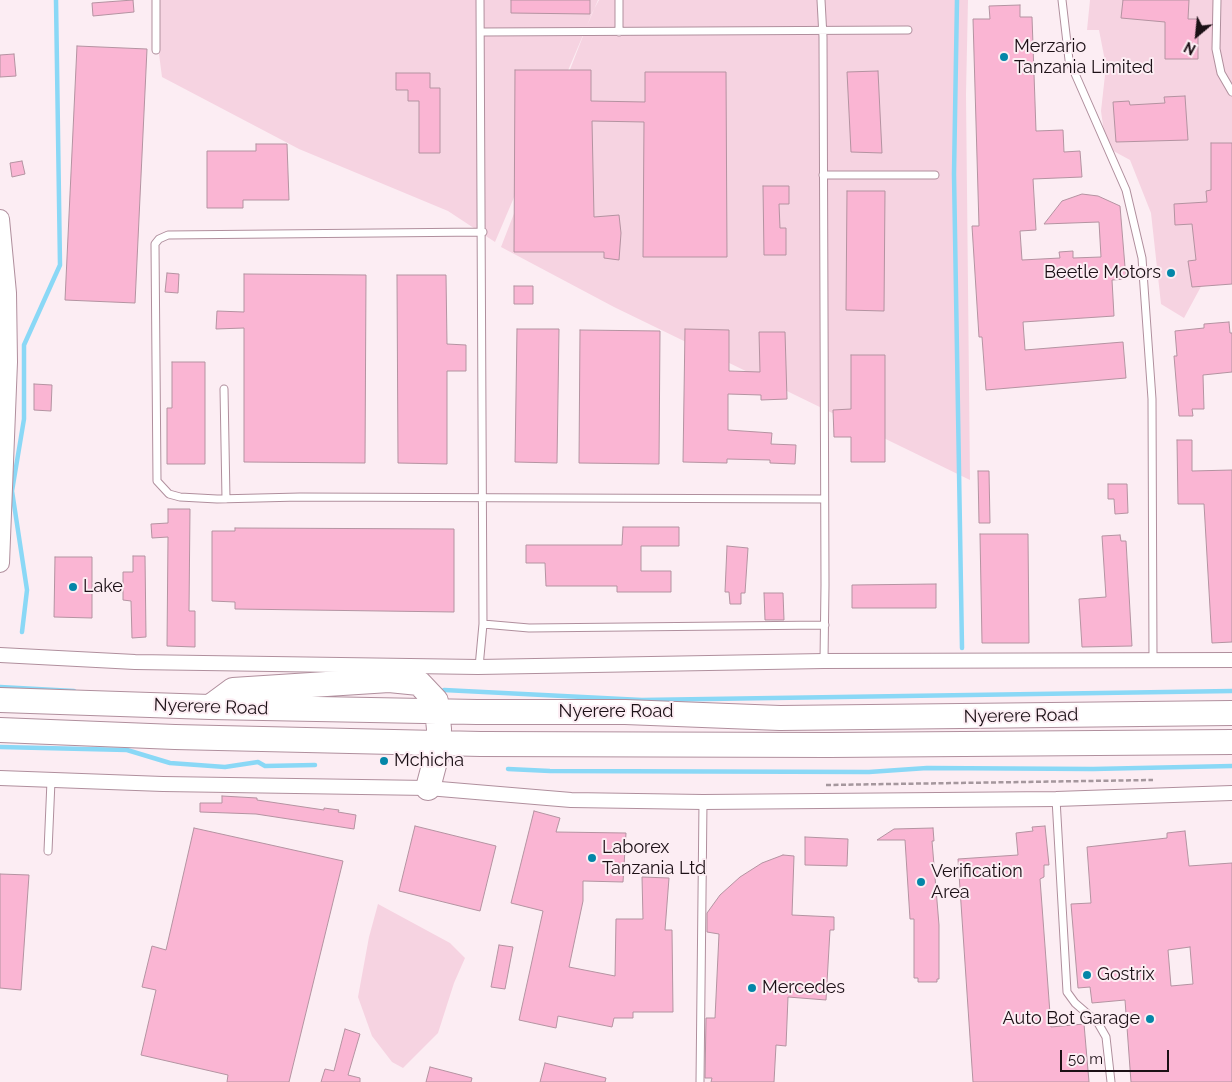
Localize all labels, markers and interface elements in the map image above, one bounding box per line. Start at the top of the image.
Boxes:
north arrow [1172,10,1222,60]
place label: Merzario Tanzania Limited [1014,36,1153,78]
text: N [1181,39,1198,58]
marker: Merzario Tanzania Limited [998,51,1010,63]
place label: Beetle Motors [1044,262,1161,284]
marker: Beetle Motors [1165,267,1177,279]
place label: Lake [83,576,123,598]
marker: Lake [67,581,79,593]
street label: Nyerere Road [153,694,269,720]
street label: Nyerere Road [559,701,673,723]
street label: Nyerere Road [963,704,1079,728]
place label: Mchicha [394,750,464,772]
marker: Mchicha [378,755,390,767]
place label: Laborex Tanzania Ltd [602,837,706,880]
marker: Laborex Tanzania Ltd [586,852,598,864]
place label: Verification Area [931,861,1023,904]
marker: Verification Area [915,876,927,888]
place label: Gostrix [1097,964,1155,986]
marker: Gostrix [1081,969,1093,981]
place label: Mercedes [762,977,845,999]
marker: Mercedes [746,982,758,994]
place label: Auto Bot Garage [1003,1008,1140,1030]
marker: Auto Bot Garage [1144,1013,1156,1025]
scale bar [1062,1040,1171,1072]
text: 50 m [1068,1050,1103,1068]

